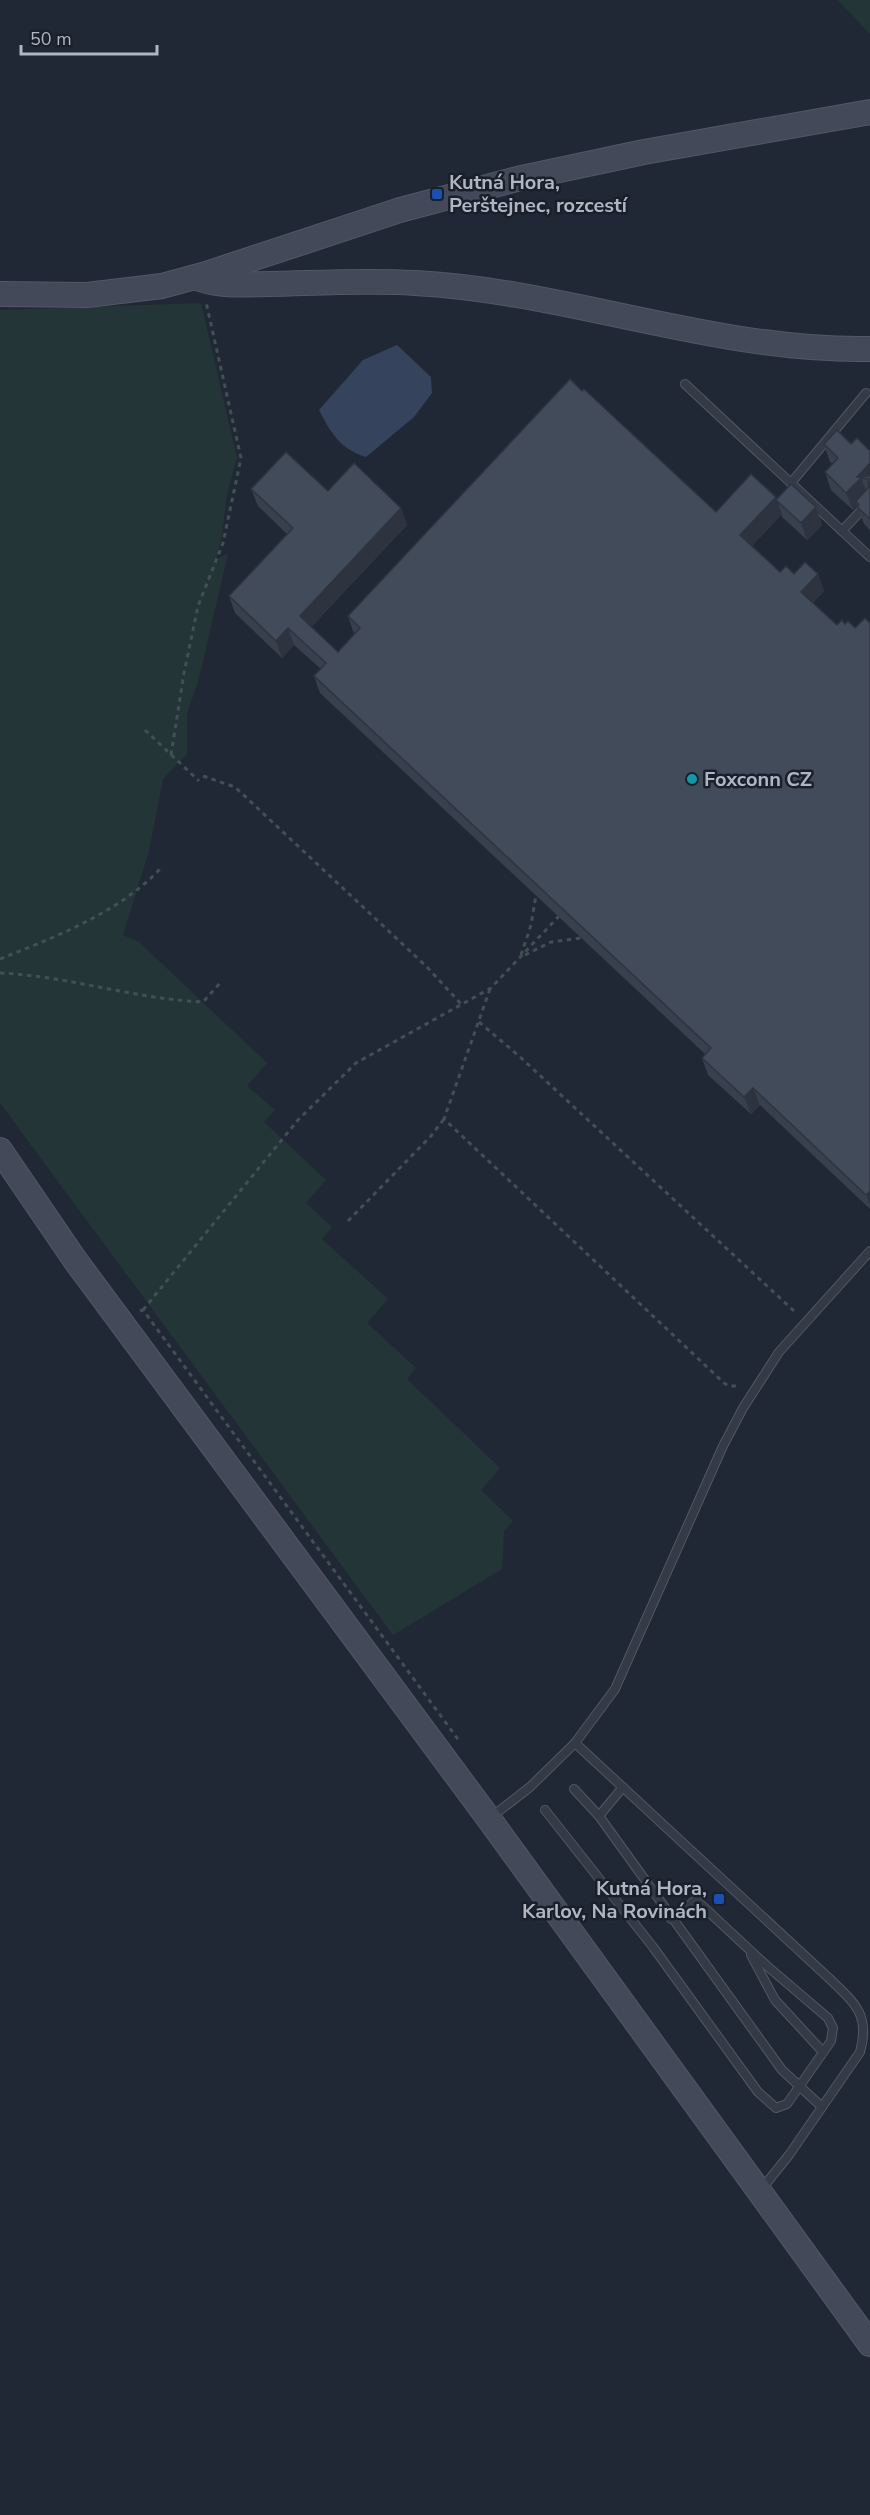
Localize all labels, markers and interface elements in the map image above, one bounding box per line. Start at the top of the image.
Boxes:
scale bar [21,18,158,56]
text: 50 m [30,27,72,51]
place label: Kutná Hora, Perštejnec, rozcestí [449,169,629,219]
marker: Kutná Hora, Perštejnec, rozcestí [430,187,444,201]
place label: Foxconn CZ [704,766,812,793]
marker: Foxconn CZ [685,772,699,786]
place label: Kutná Hora, Karlov, Na Rovinách [522,1875,707,1925]
marker: Kutná Hora, Karlov, Na Rovinách [712,1892,726,1906]

